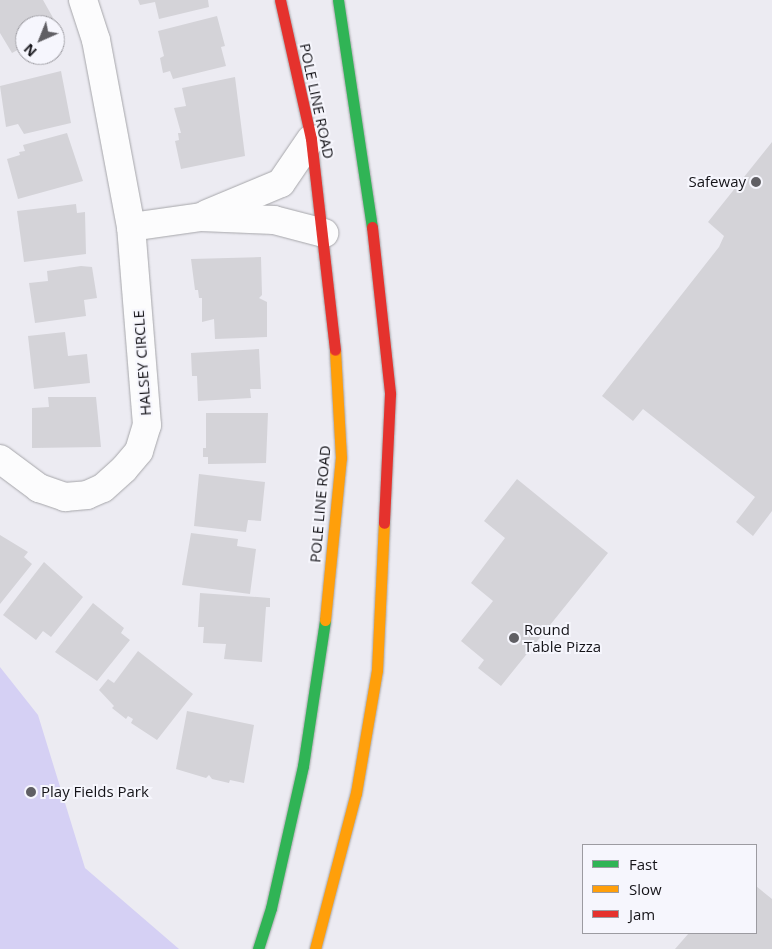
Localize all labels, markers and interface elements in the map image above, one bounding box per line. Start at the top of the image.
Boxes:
north arrow [15,15,65,65]
text: N [19,40,41,61]
street label: POLE LINE ROAD [296,42,338,160]
place label: Safeway [688,173,746,191]
marker: Safeway [750,176,762,188]
street label: HALSEY CIRCLE [129,310,155,416]
street label: POLE LINE ROAD [306,445,334,563]
place label: Round Table Pizza [524,620,601,655]
marker: Round Table Pizza [508,632,520,644]
place label: Play Fields Park [41,783,149,801]
marker: Play Fields Park [25,786,37,798]
legend [582,844,757,934]
text: Fast [629,854,658,874]
text: Slow [629,879,662,899]
text: Jam [629,904,655,924]

